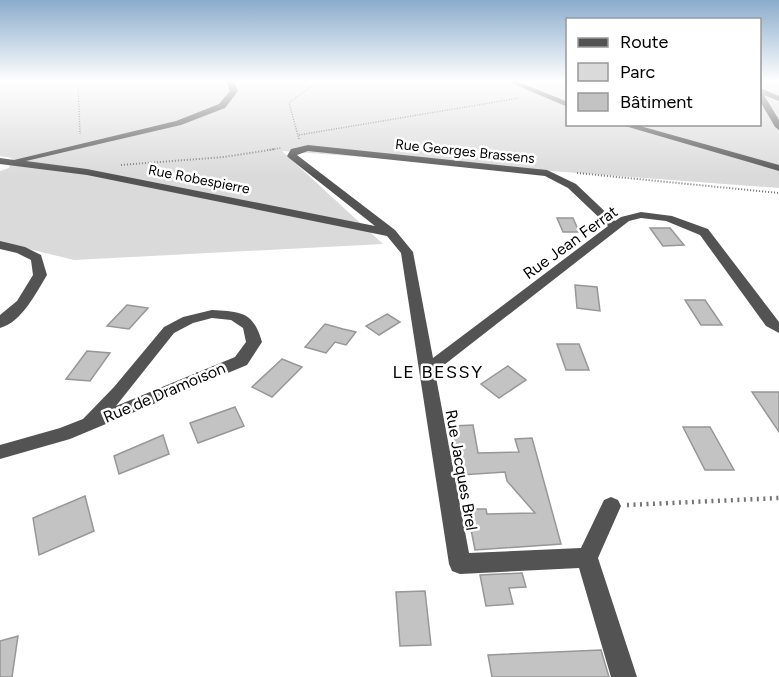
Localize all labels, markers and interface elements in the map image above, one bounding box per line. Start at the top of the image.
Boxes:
legend [566,18,761,126]
text: Route [620,31,669,53]
text: Parc [620,61,656,83]
text: Bâtiment [620,91,693,113]
street label: Rue Georges Brassens [394,136,536,167]
street label: Rue Robespierre [147,161,252,198]
street label: Rue Jean Ferrat [519,202,621,283]
street label: Rue de Dramoison [100,358,228,427]
district label: LE BESSY [392,361,484,383]
street label: Rue Jacques Brel [442,408,481,532]

